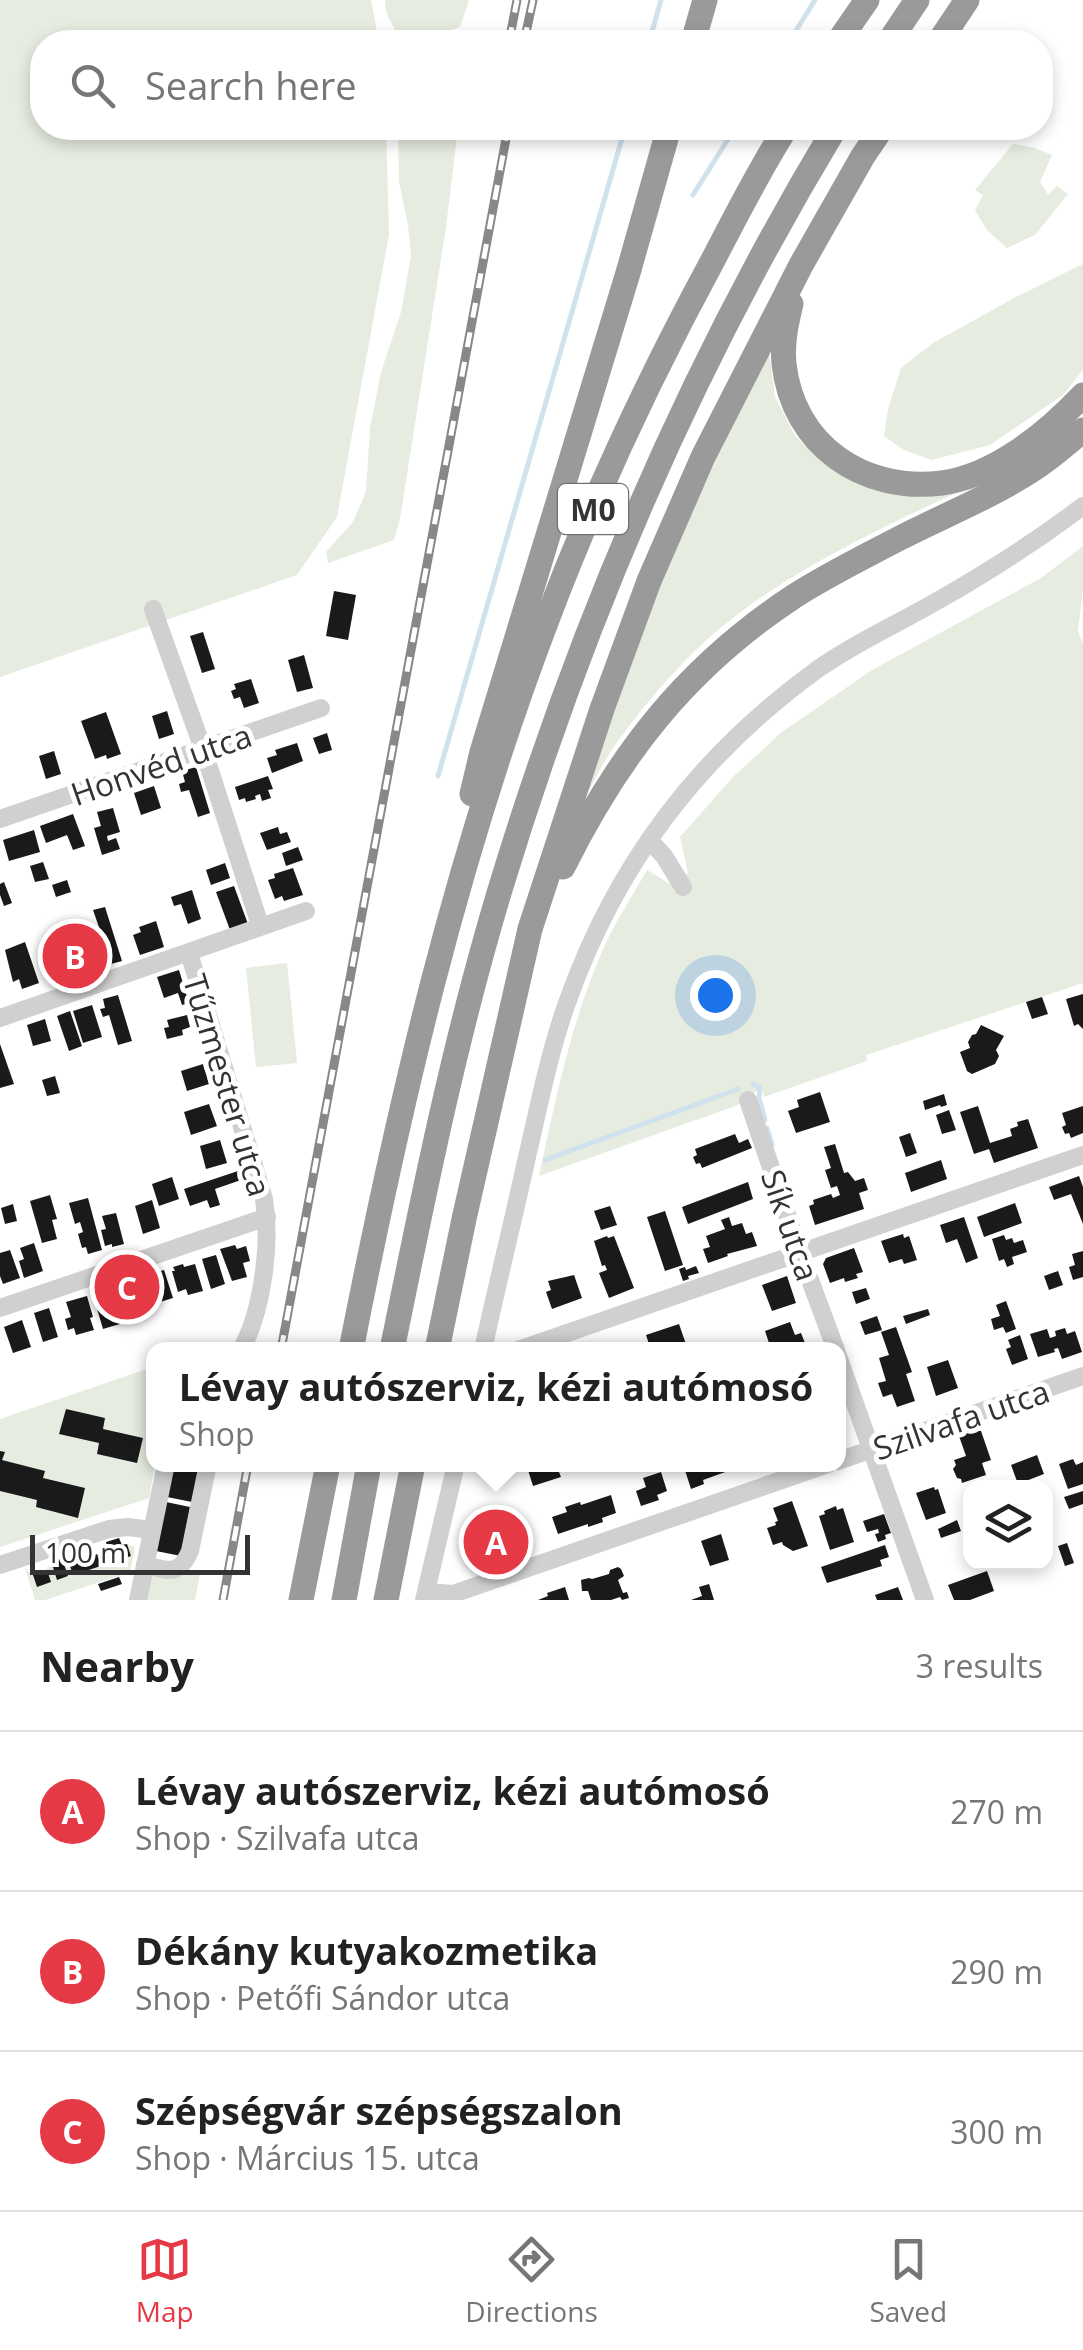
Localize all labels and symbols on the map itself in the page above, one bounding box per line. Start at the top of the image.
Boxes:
road number: M0 [558,484,628,534]
street label: Honvéd utca [65,713,257,815]
pin: B [42,918,108,994]
street label: Tűzmester utca [174,969,282,1201]
your location [690,970,741,1021]
street label: Sík utca [752,1164,830,1286]
pin: C [94,1250,160,1324]
street label: Szilvafa utca [867,1369,1055,1469]
pin: A [464,1504,528,1580]
scale bar [30,1530,250,1574]

